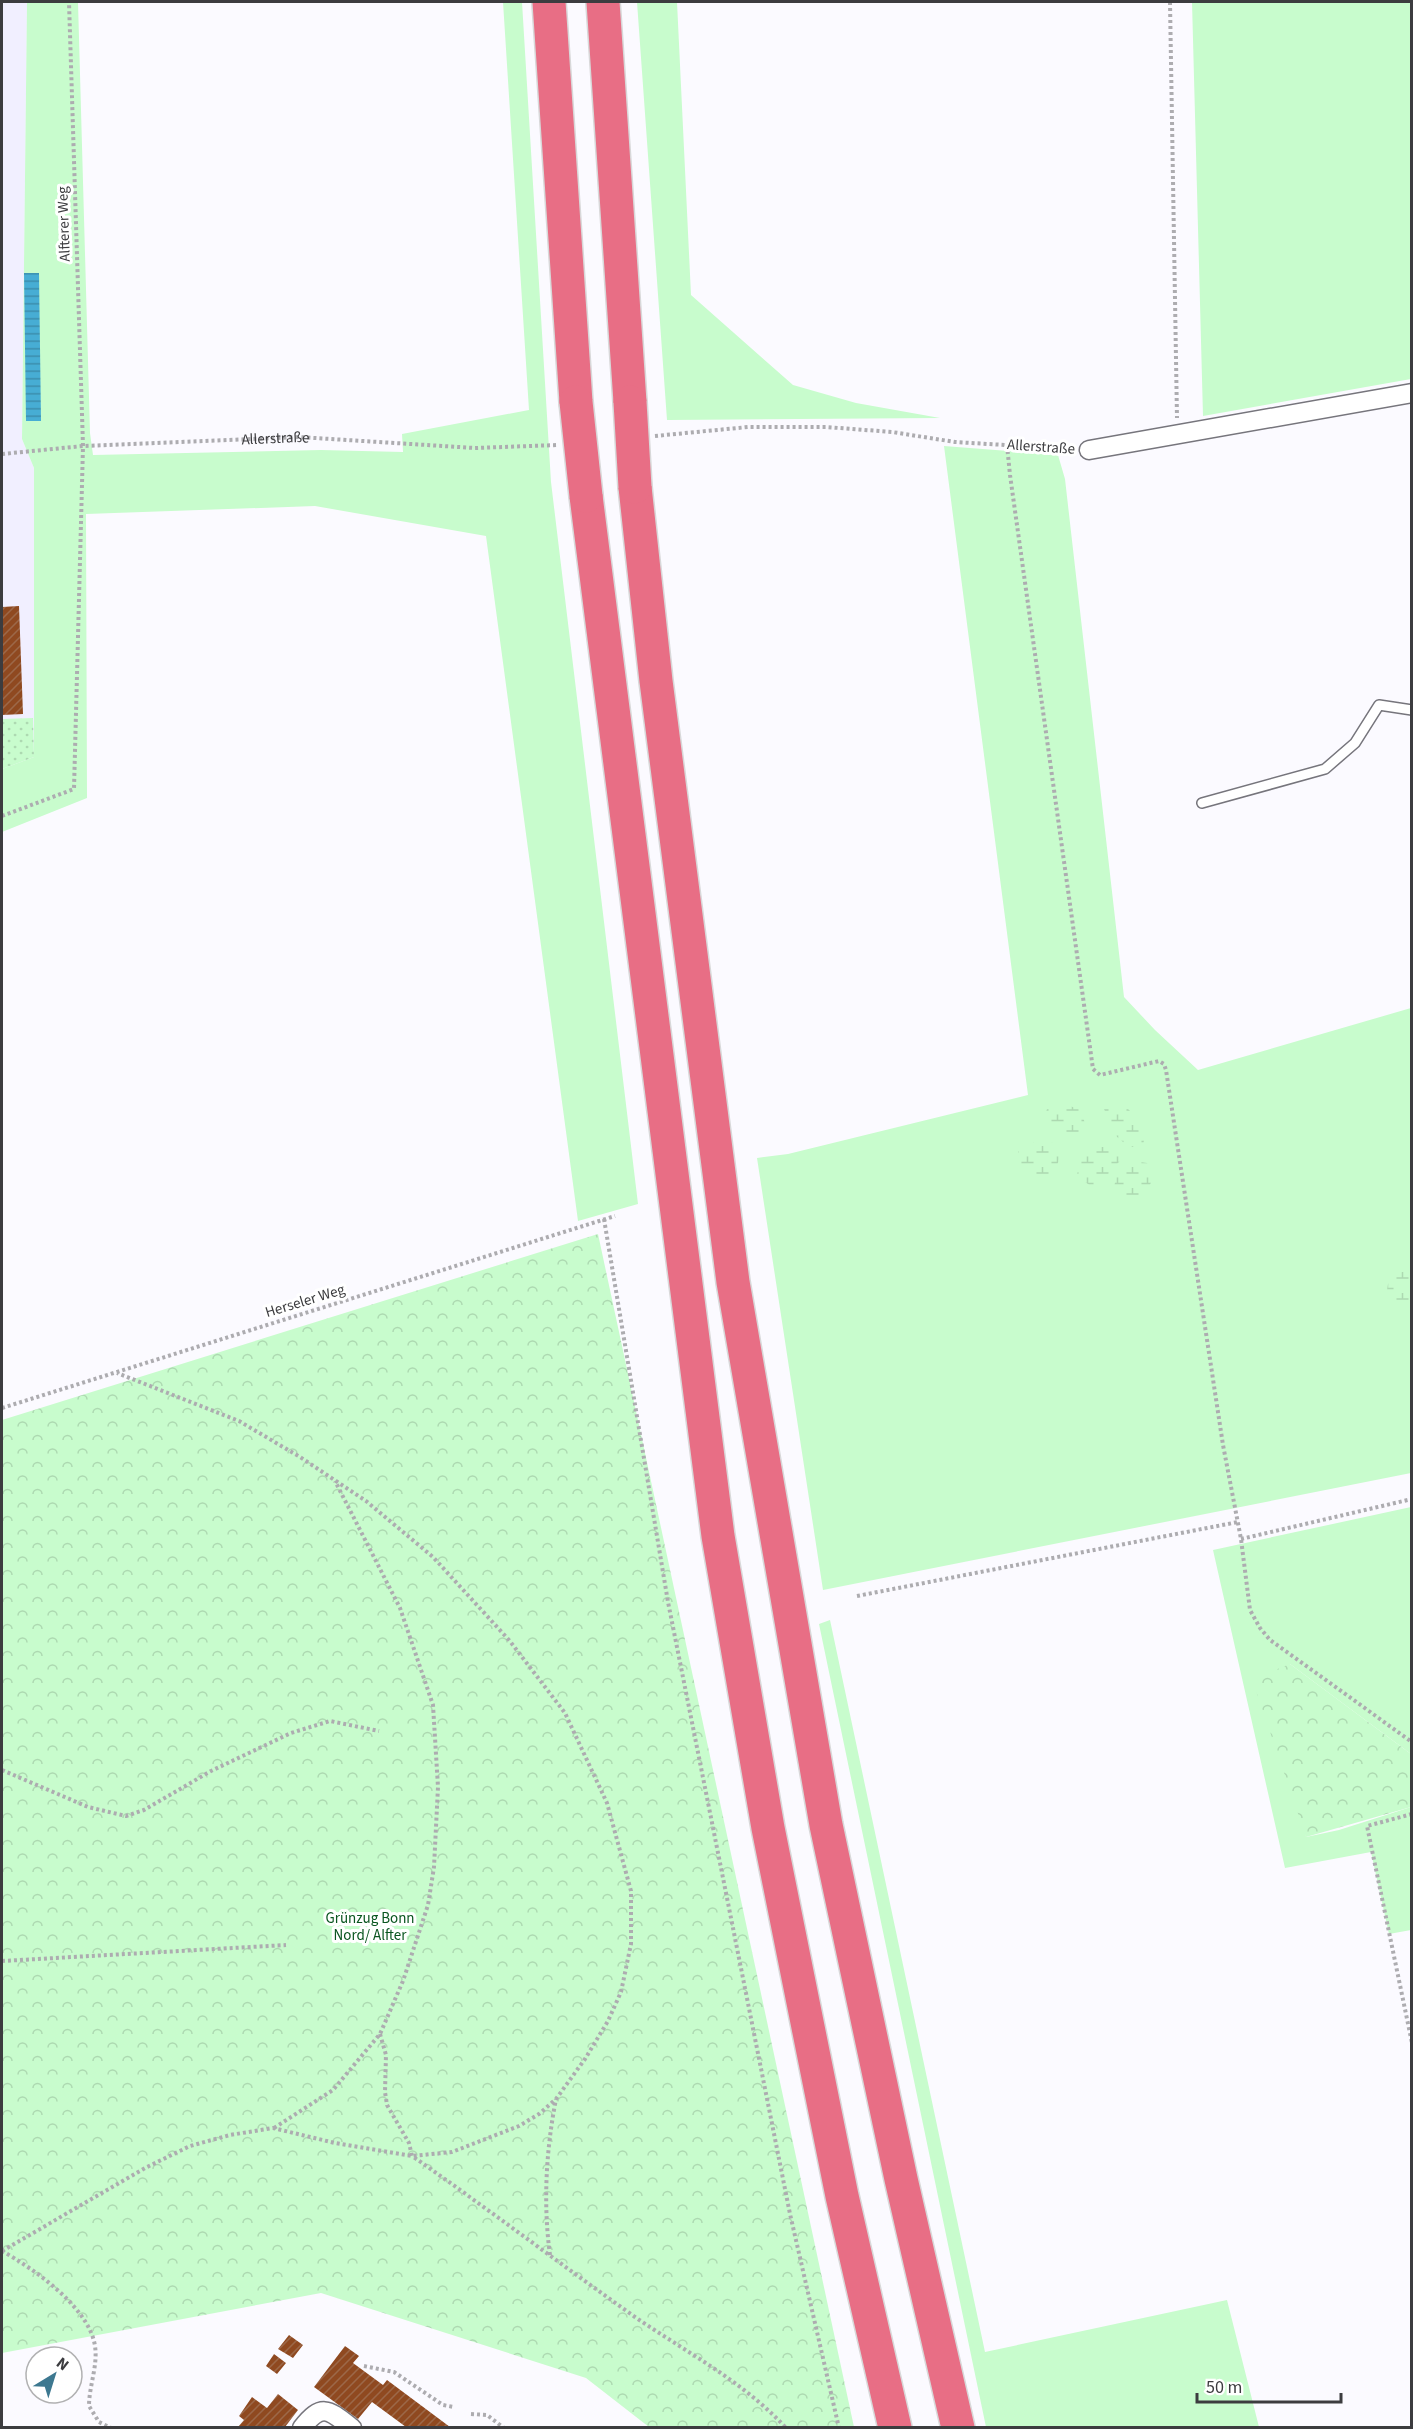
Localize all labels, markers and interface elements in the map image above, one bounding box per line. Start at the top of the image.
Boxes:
street label: Alfterer Weg [52,185,76,262]
street label: Allerstraße [241,426,310,450]
street label: Allerstraße [1006,434,1076,460]
street label: Herseler Weg [263,1279,348,1323]
park label: Grünzug Bonn Nord/ Alfter [325,1908,415,1946]
north arrow [24,2345,84,2405]
text: N [52,2352,74,2376]
scale bar [1197,2366,1341,2404]
text: 50 m [1206,2375,1242,2400]

